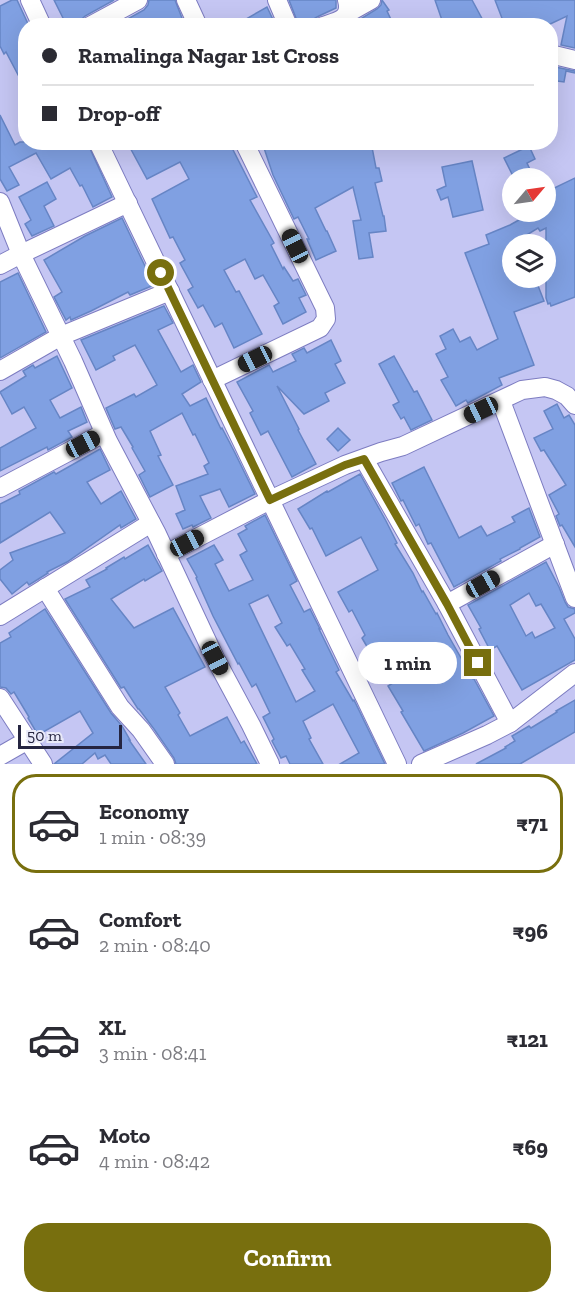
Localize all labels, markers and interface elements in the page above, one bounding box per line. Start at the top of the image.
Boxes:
text: Ramalinga Nagar 1st Cross [78,42,339,69]
text: Drop-off [78,100,160,127]
north arrow [502,168,556,222]
map controls [502,168,556,288]
car [279,226,311,266]
button: layers [502,234,556,288]
route start [147,259,174,286]
car [235,343,275,375]
car [461,394,501,426]
car [63,428,103,460]
car [167,527,207,559]
car [463,567,503,601]
car [199,638,231,678]
callout: 1 min [358,642,457,684]
route end [464,649,491,676]
text: 1 min [384,651,431,675]
scale bar [18,722,122,750]
text: 50 m [27,726,62,745]
icon: car [27,797,81,851]
text: Economy [99,798,189,825]
text: ₹71 [516,810,548,837]
text: 1 min · 08:39 [99,825,206,849]
icon: car [27,905,81,959]
text: Comfort [99,906,181,933]
text: ₹96 [513,918,548,945]
text: 2 min · 08:40 [99,933,211,957]
icon: car [27,1013,81,1067]
text: XL [99,1014,126,1041]
text: ₹121 [507,1026,548,1053]
text: 3 min · 08:41 [99,1041,206,1065]
icon: car [27,1121,81,1175]
text: Moto [99,1122,150,1149]
text: ₹69 [513,1134,548,1161]
text: 4 min · 08:42 [99,1149,210,1173]
button: Confirm [24,1223,551,1292]

